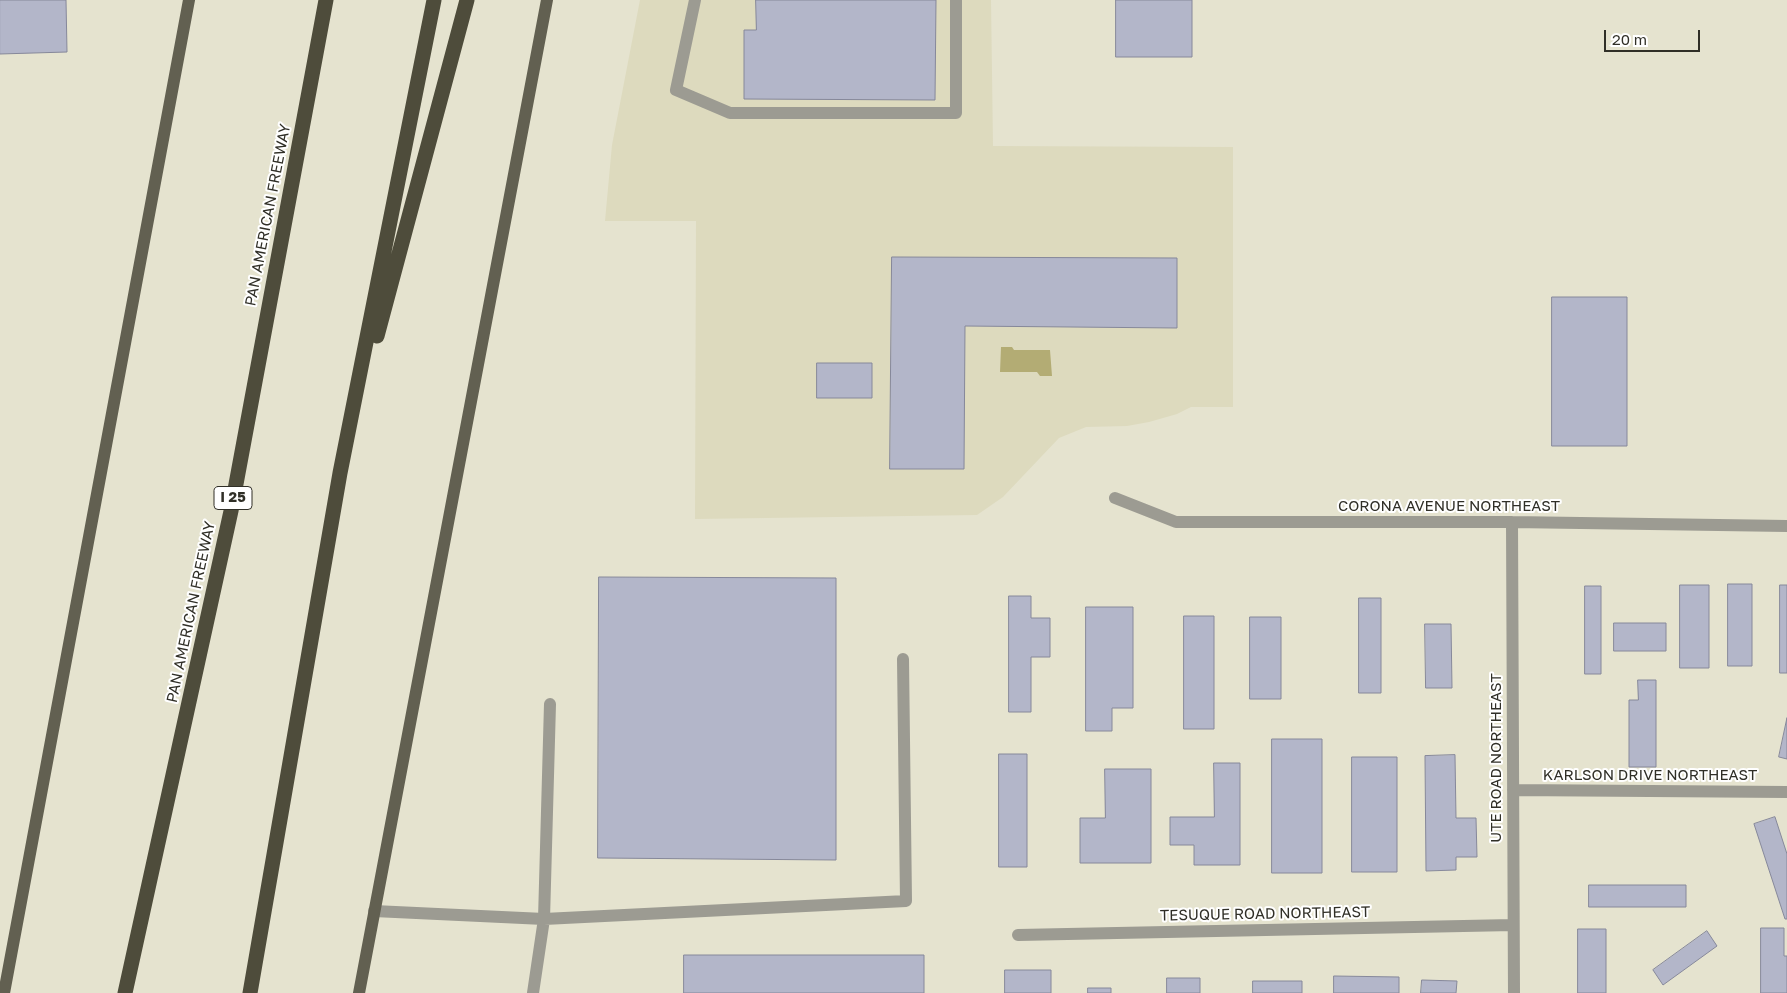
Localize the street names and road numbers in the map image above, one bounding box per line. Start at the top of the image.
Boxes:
street label: PAN AMERICAN FREEWAY [242,122,294,308]
road number: I 25 [214,486,252,509]
street label: CORONA AVENUE NORTHEAST [1338,497,1560,515]
street label: PAN AMERICAN FREEWAY [163,520,219,704]
street label: UTE ROAD NORTHEAST [1487,673,1505,843]
street label: KARLSON DRIVE NORTHEAST [1543,766,1757,784]
street label: TESUQUE ROAD NORTHEAST [1160,903,1370,925]

